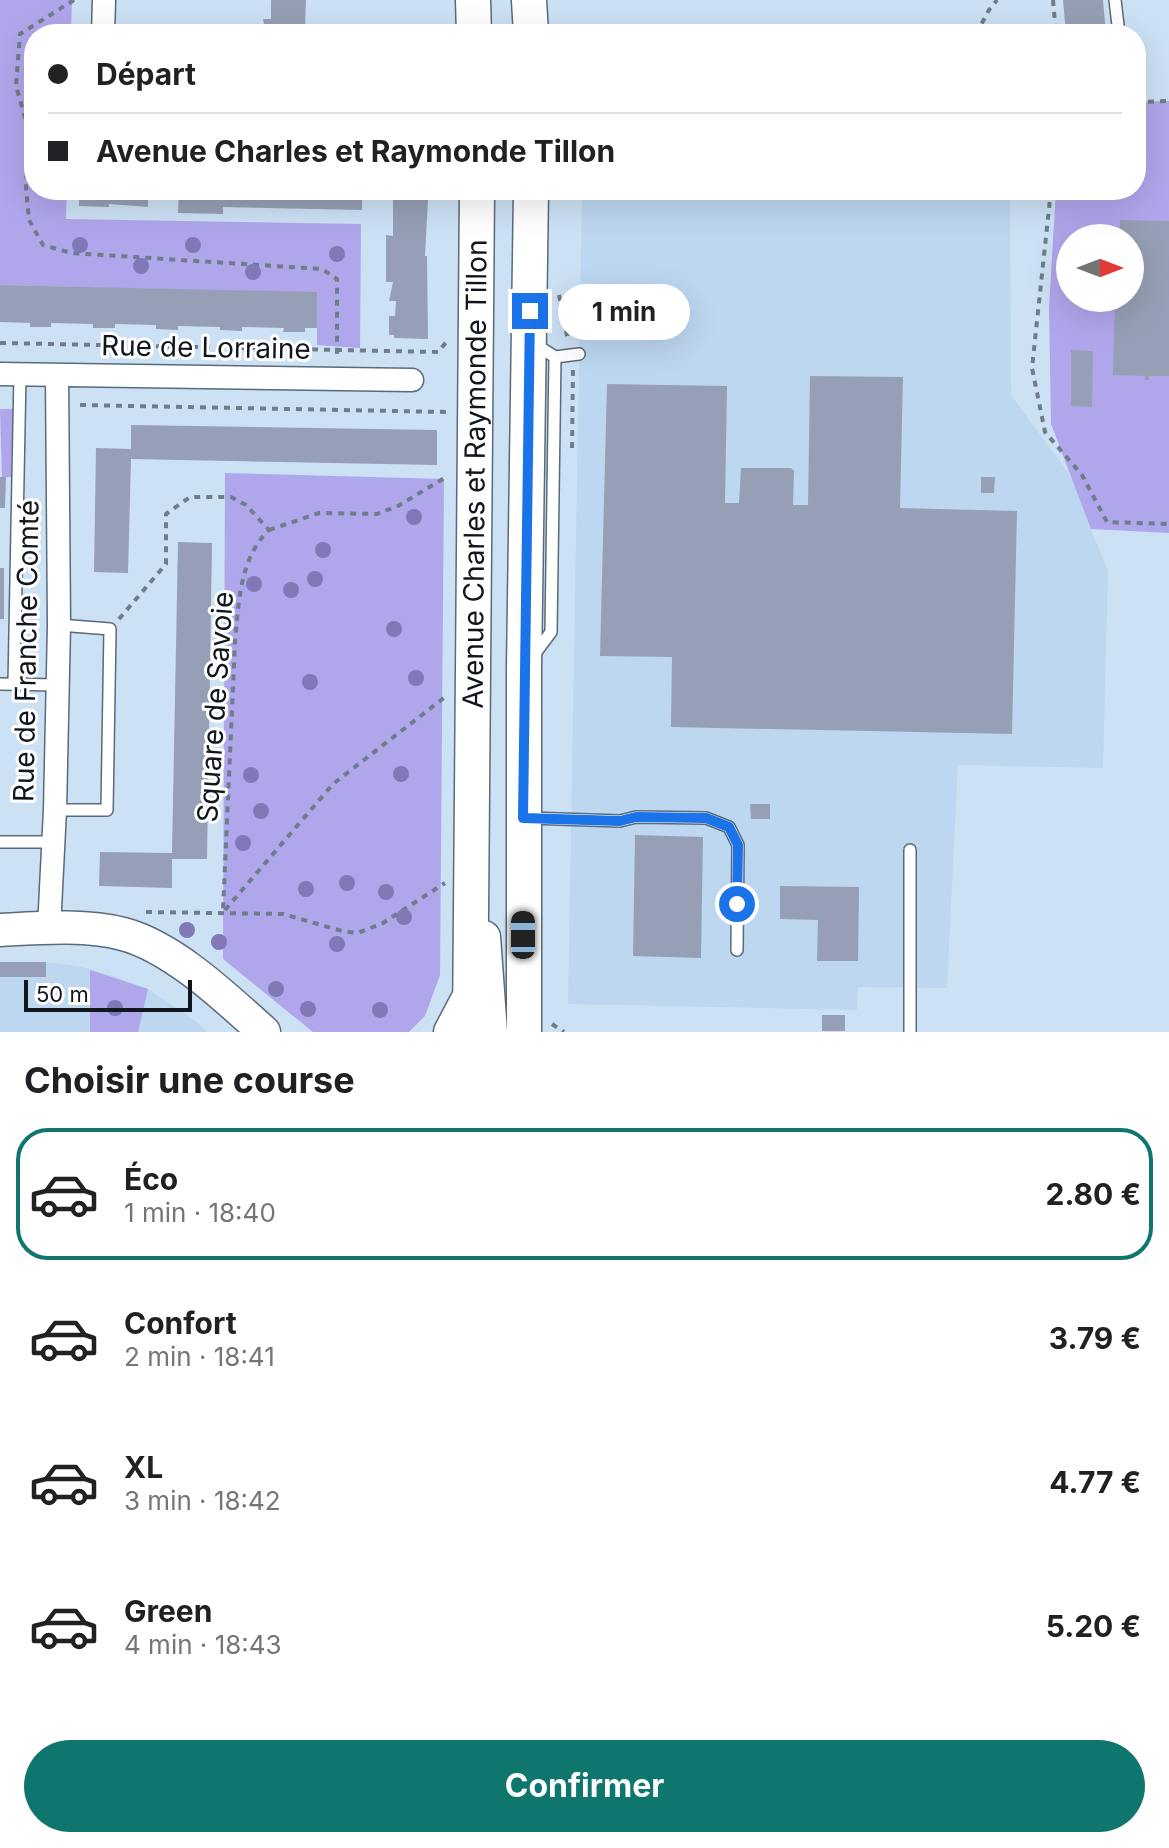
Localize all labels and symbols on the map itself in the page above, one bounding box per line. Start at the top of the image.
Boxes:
north arrow [1056,224,1144,312]
street label: Avenue Charles et Raymonde Tillon [456,239,494,709]
callout: 1 min [558,283,690,339]
route end [512,293,548,329]
street label: Rue de Lorraine [101,328,311,366]
street label: Rue de Franche Comté [6,500,46,802]
street label: Square de Savoie [190,590,240,824]
route start [719,886,755,922]
car [511,911,535,959]
scale bar [24,976,192,1012]

